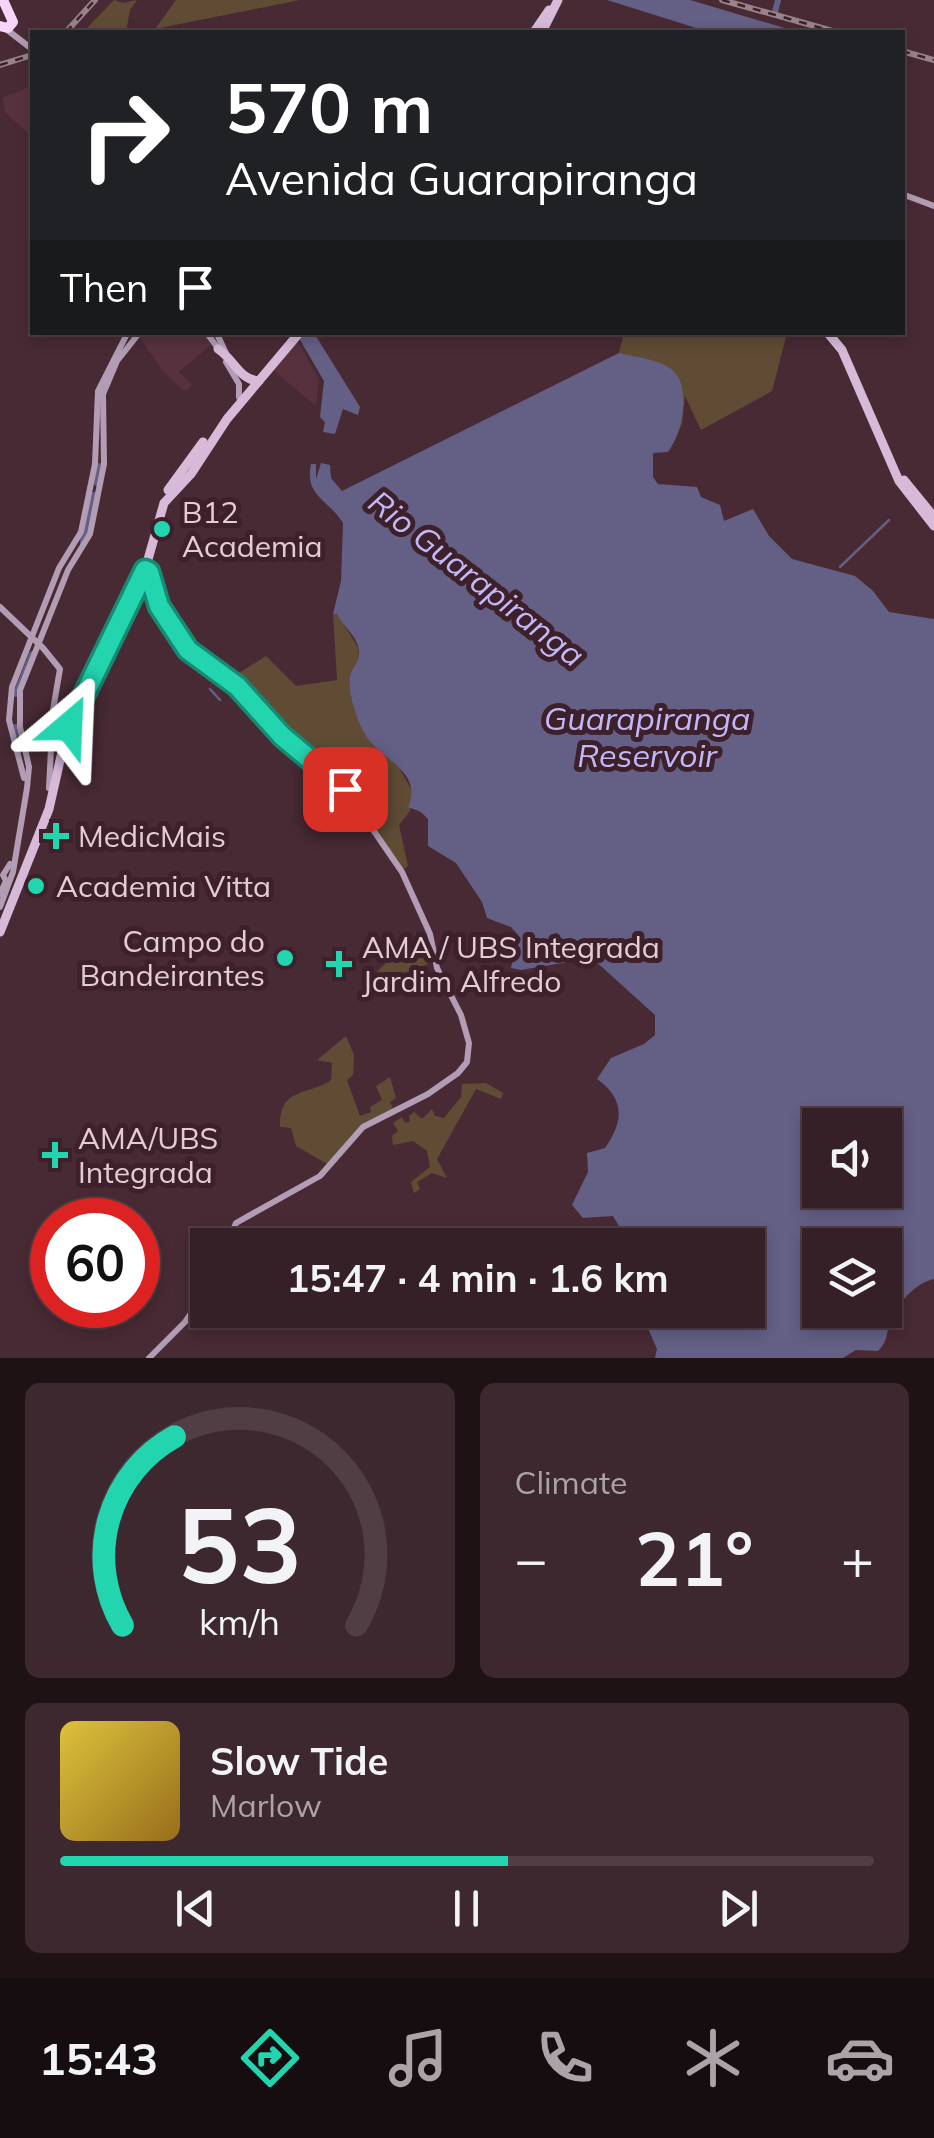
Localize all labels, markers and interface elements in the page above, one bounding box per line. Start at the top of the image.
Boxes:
text: 570 m [225,63,433,151]
icon: right [60,70,190,200]
text: Avenida Guarapiranga [225,150,698,206]
icon: arrive [168,260,223,315]
text: Then [60,264,148,312]
water label: Rio Guarapiranga [361,481,593,675]
place label: B12 Academia [182,493,322,565]
marker: B12 Academia [151,518,173,540]
position arrow [17,674,121,778]
water label: Guarapiranga Reservoir [544,698,750,775]
pin [303,747,388,832]
icon: arrive [318,762,373,817]
place label: MedicMais [78,817,226,855]
marker: MedicMais [43,823,69,849]
place label: Academia Vitta [56,867,271,905]
marker: Academia Vitta [25,875,47,897]
place label: Campo do Bandeirantes [80,922,265,994]
place label: AMA / UBS Integrada Jardim Alfredo [362,928,660,1000]
marker: Campo do Bandeirantes [274,947,296,969]
marker: AMA / UBS Integrada Jardim Alfredo [326,951,352,977]
map controls [802,1108,902,1328]
button: sound [802,1108,902,1208]
place label: AMA/UBS Integrada [78,1119,218,1191]
marker: AMA/UBS Integrada [42,1142,68,1168]
speed limit sign: 60 [30,1198,160,1328]
button: layers [802,1228,902,1328]
text: 15:47 · 4 min · 1.6 km [286,1254,669,1302]
text: Climate [515,1462,627,1502]
text: 53 [177,1478,302,1609]
text: 21° [635,1511,753,1605]
text: − [515,1524,548,1593]
text: + [841,1524,874,1593]
text: km/h [199,1599,280,1644]
text: Slow Tide [210,1737,388,1785]
text: Marlow [210,1785,322,1825]
icon: previous [168,1881,223,1936]
icon: pause [439,1881,494,1936]
icon: next [711,1881,766,1936]
icon: directions [235,2023,305,2093]
icon: music [383,2023,453,2093]
icon: phone [530,2023,600,2093]
icon: climate [678,2023,748,2093]
icon: car [825,2023,895,2093]
text: 15:43 [39,2030,158,2086]

